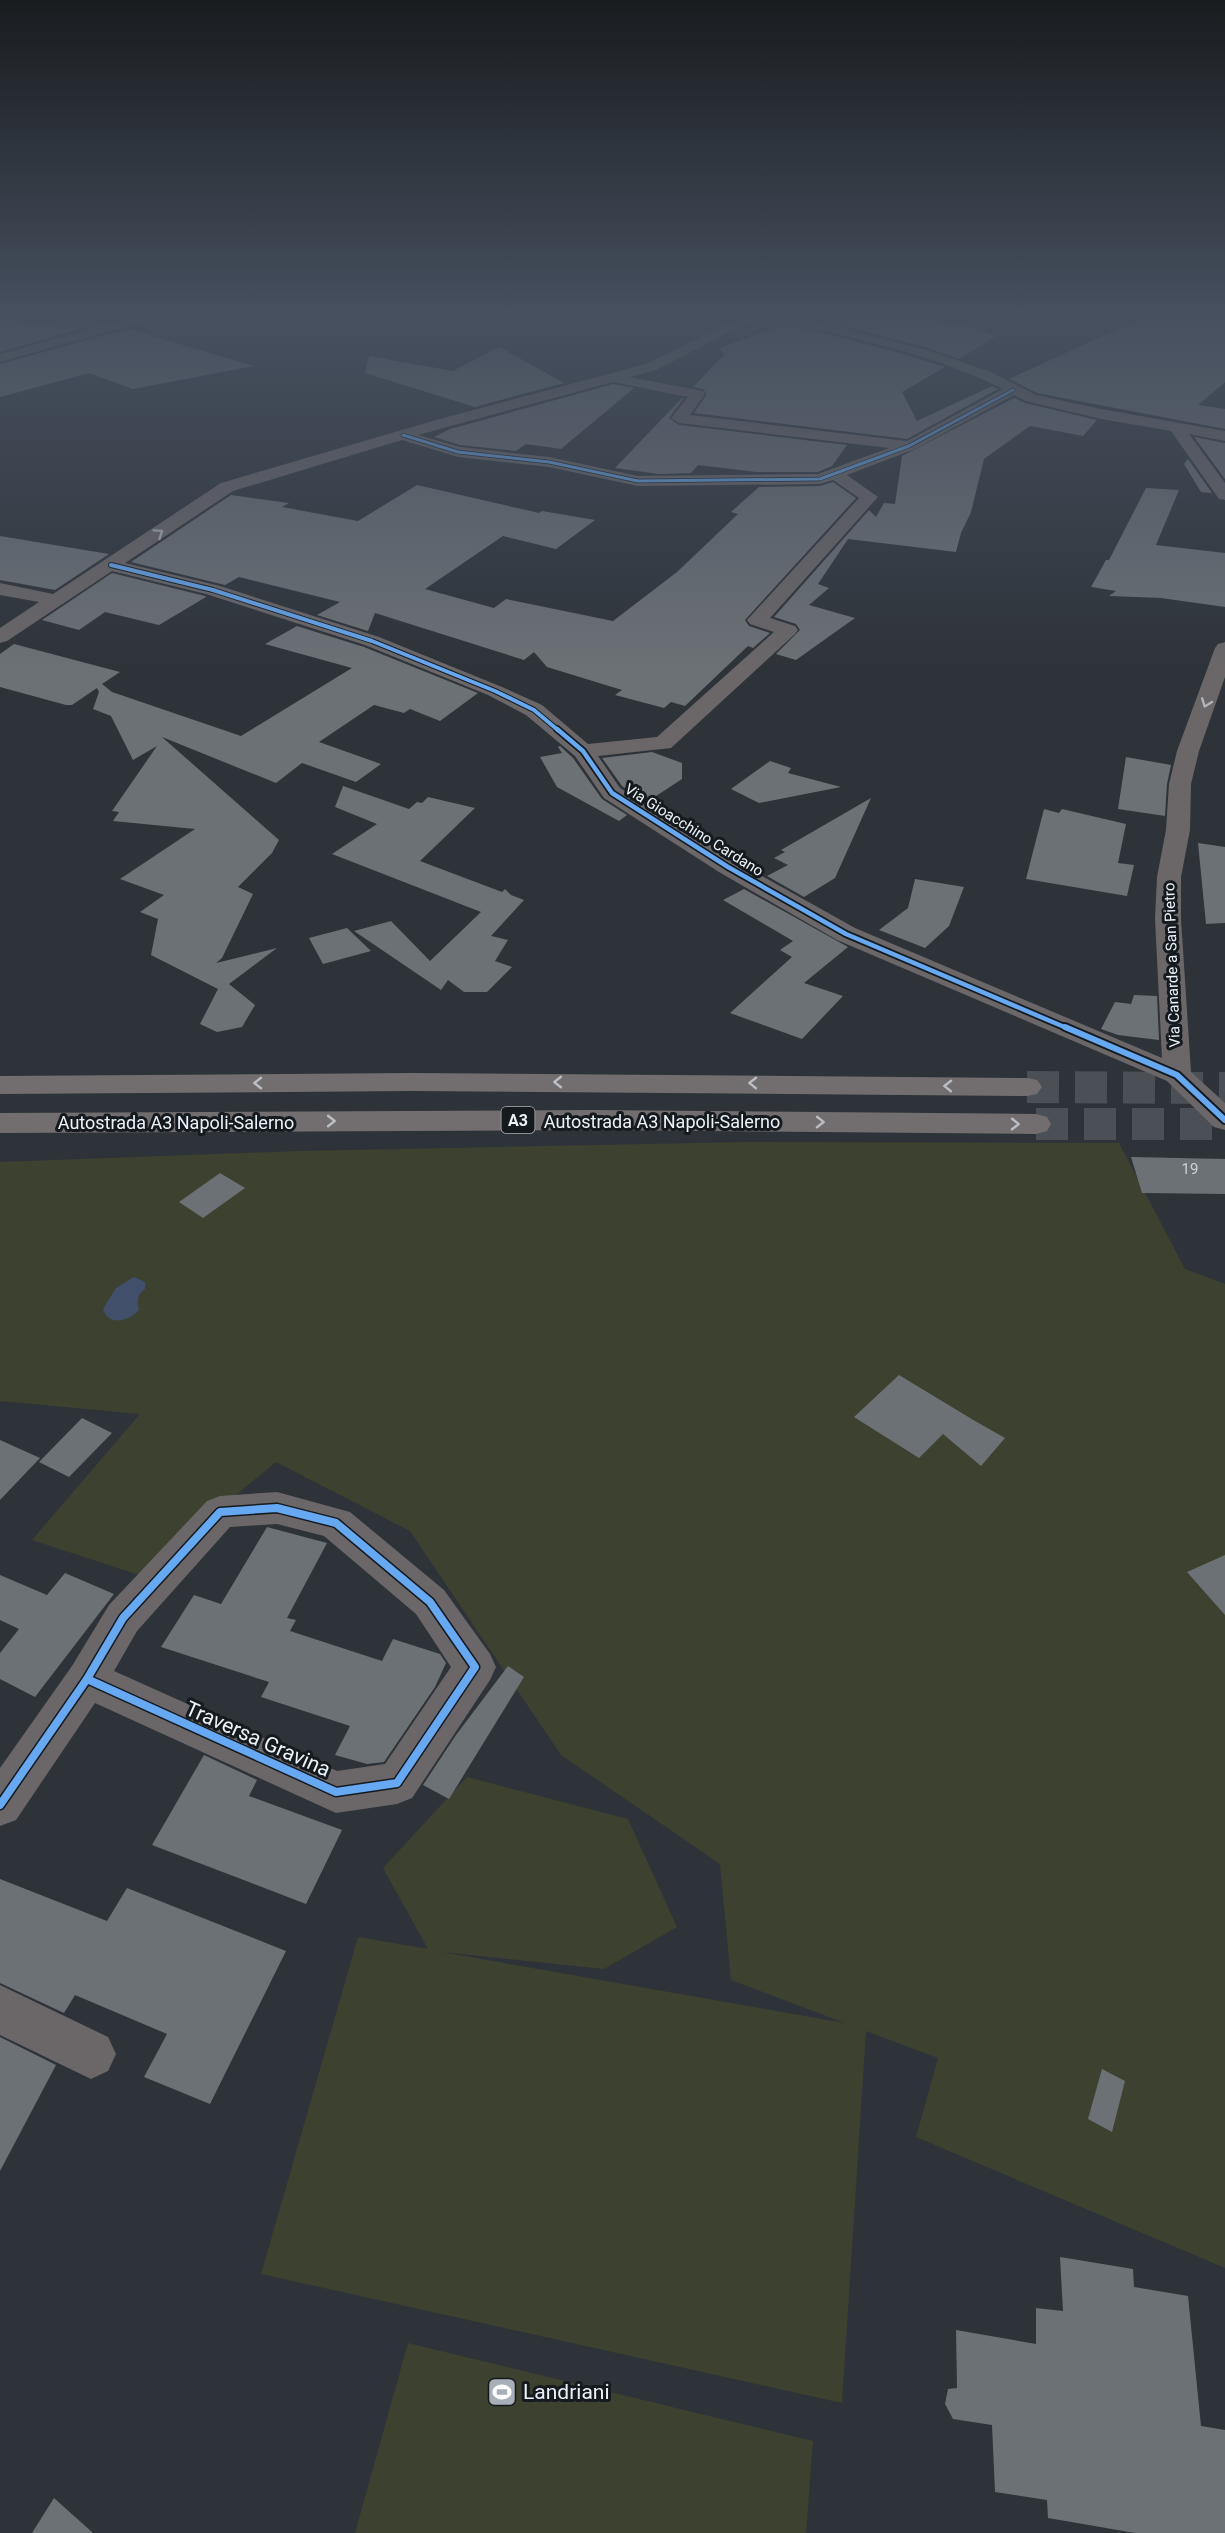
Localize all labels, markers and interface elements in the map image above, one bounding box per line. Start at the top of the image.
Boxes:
one-way arrow [153,529,164,540]
one-way arrow [1201,698,1214,708]
street label: Via Gioacchino Cardano [621,780,767,880]
street label: Via Canarde a San Pietro [1160,882,1184,1048]
one-way arrow [553,1076,562,1088]
one-way arrow [253,1077,262,1089]
one-way arrow [748,1077,757,1089]
one-way arrow [943,1080,952,1092]
road number: A3 [502,1107,534,1133]
street label: Autostrada A3 Napoli-Salerno [544,1111,780,1132]
street label: Autostrada A3 Napoli-Salerno [58,1112,294,1133]
one-way arrow [327,1115,336,1127]
one-way arrow [816,1116,825,1128]
one-way arrow [1011,1118,1020,1130]
house number: 19 [1182,1160,1198,1178]
street label: Traversa Gravina [182,1696,334,1782]
sports icon: Landriani [486,2376,518,2408]
place label: Landriani [523,2380,610,2404]

